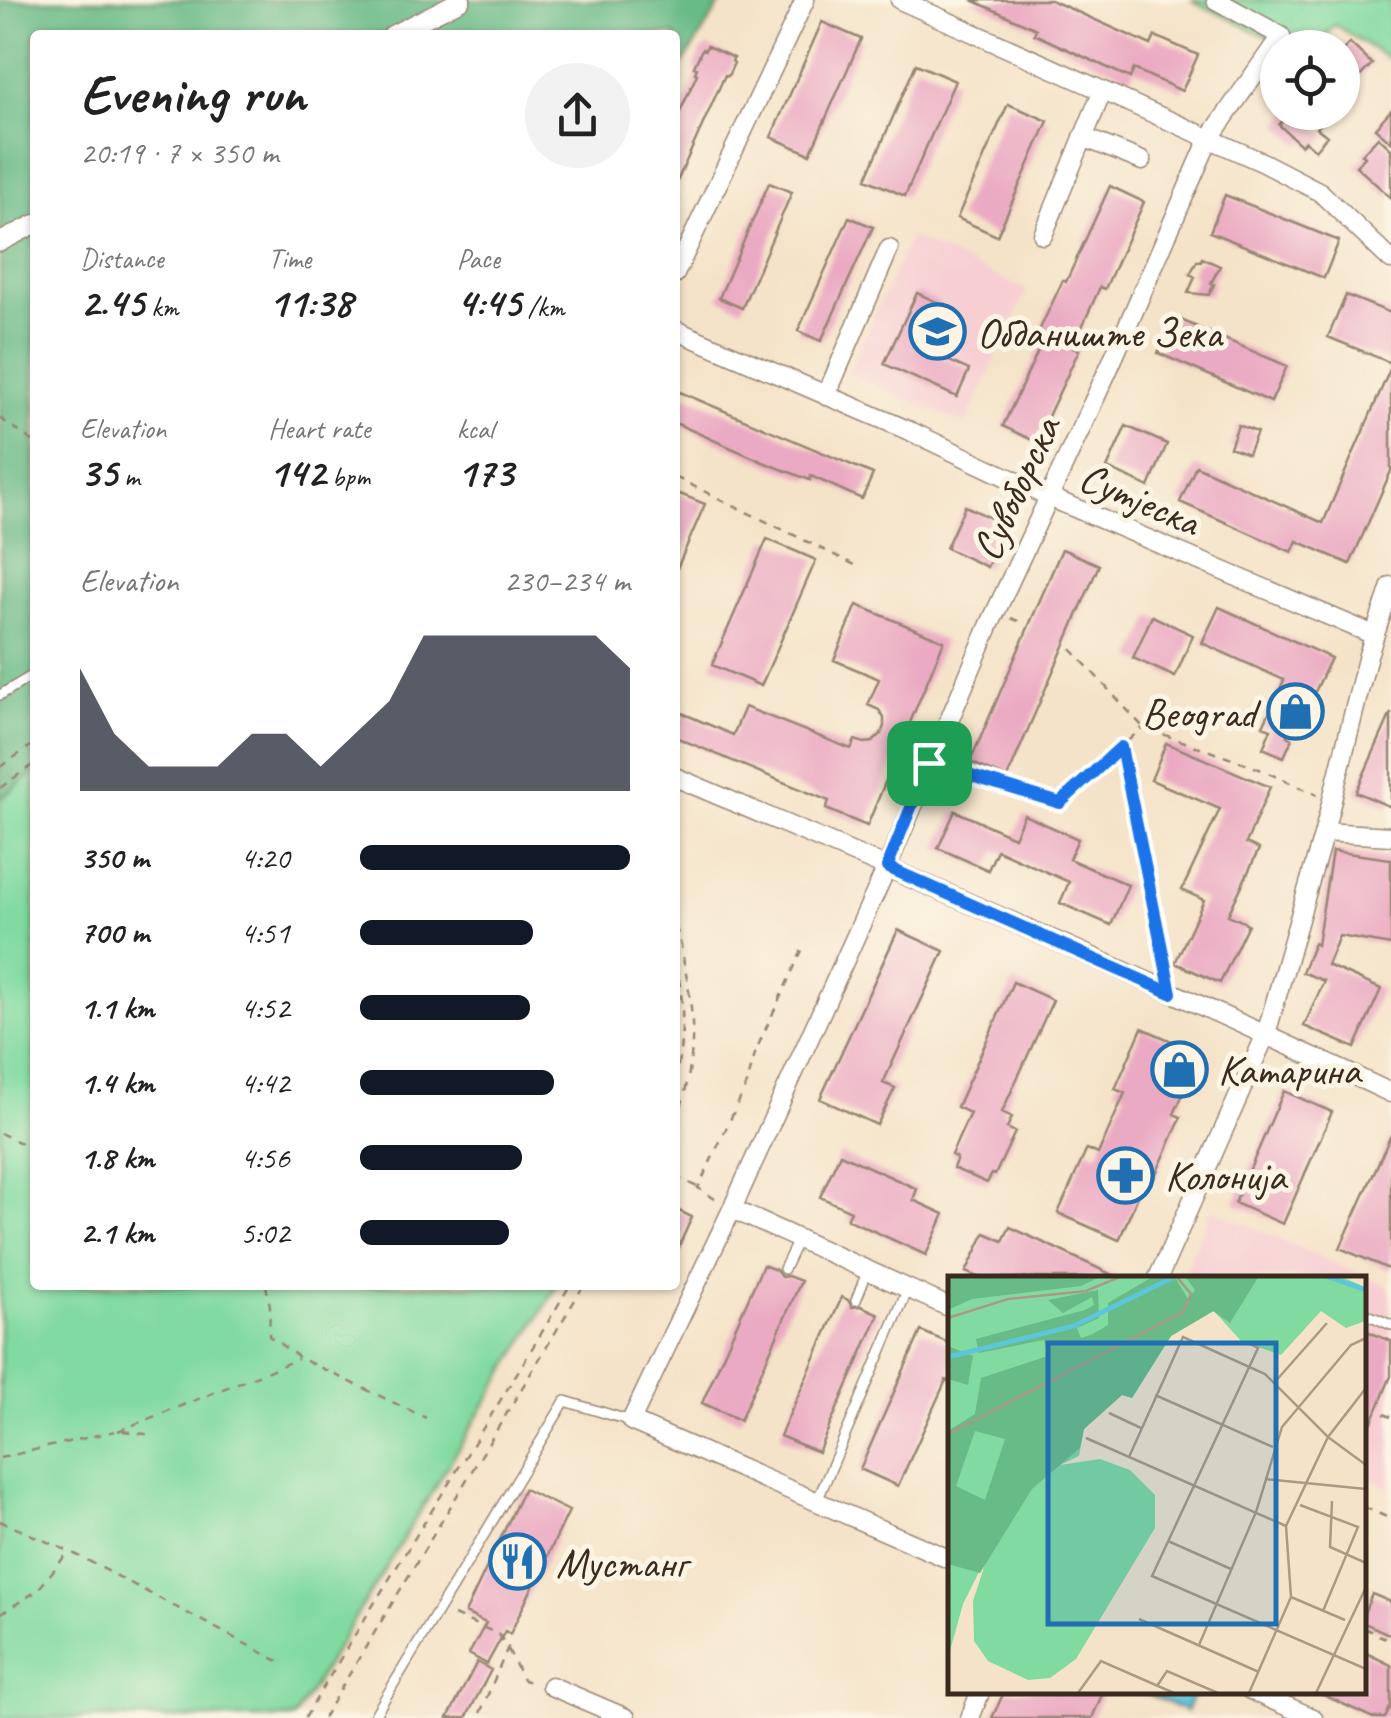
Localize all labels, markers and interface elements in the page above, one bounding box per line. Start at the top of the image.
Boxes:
map controls [1260,30,1360,130]
button: locate [1260,30,1360,130]
text: Evening run [80,59,305,129]
button: share [525,63,630,168]
text: 20:19 · 7 × 350 m [80,132,278,173]
text: Distance [80,241,164,276]
text: Time [268,241,311,276]
text: Pace [457,241,500,276]
text: 2.45 [80,276,144,329]
text: 11:38 [268,276,352,329]
text: 4:45 [457,276,521,329]
text: km [144,289,179,324]
text: /km [521,289,564,324]
school or university icon: Обданиште Зека [908,302,968,362]
place label: Обданиште Зека [977,307,1225,360]
street label: Сувоборска [960,406,1074,569]
text: Elevation [80,411,166,446]
text: Heart rate [268,411,370,446]
text: kcal [457,411,494,446]
text: 35 [80,446,117,499]
text: 142 [268,446,325,499]
text: 173 [457,446,513,499]
street label: Сутјеска [1071,451,1210,549]
text: m [117,459,140,494]
text: bpm [325,459,370,494]
text: Elevation [80,560,178,601]
text: 230–234 m [504,560,630,601]
shop icon: Beograd [1265,682,1325,742]
place label: Beograd [1142,687,1261,740]
pin [887,721,972,806]
icon: arrive [902,736,957,791]
text: 350 m [80,837,149,878]
text: 4:20 [240,837,290,878]
text: 700 m [80,912,149,953]
text: 4:51 [240,912,290,953]
text: 1.1 km [80,987,154,1028]
text: 4:52 [240,987,290,1028]
shop icon: Катарина [1149,1039,1209,1099]
place label: Катарина [1218,1044,1363,1097]
text: 1.4 km [80,1062,154,1103]
text: 4:42 [240,1062,290,1103]
text: 1.8 km [80,1137,154,1178]
text: 4:56 [240,1137,290,1178]
pharmacy icon: Колонија [1096,1145,1156,1205]
place label: Колонија [1165,1150,1288,1203]
text: 2.1 km [80,1212,154,1253]
text: 5:02 [240,1212,290,1253]
inset map [948,1276,1366,1693]
restaurant icon: Мустанг [487,1532,547,1592]
place label: Мустанг [556,1537,692,1590]

